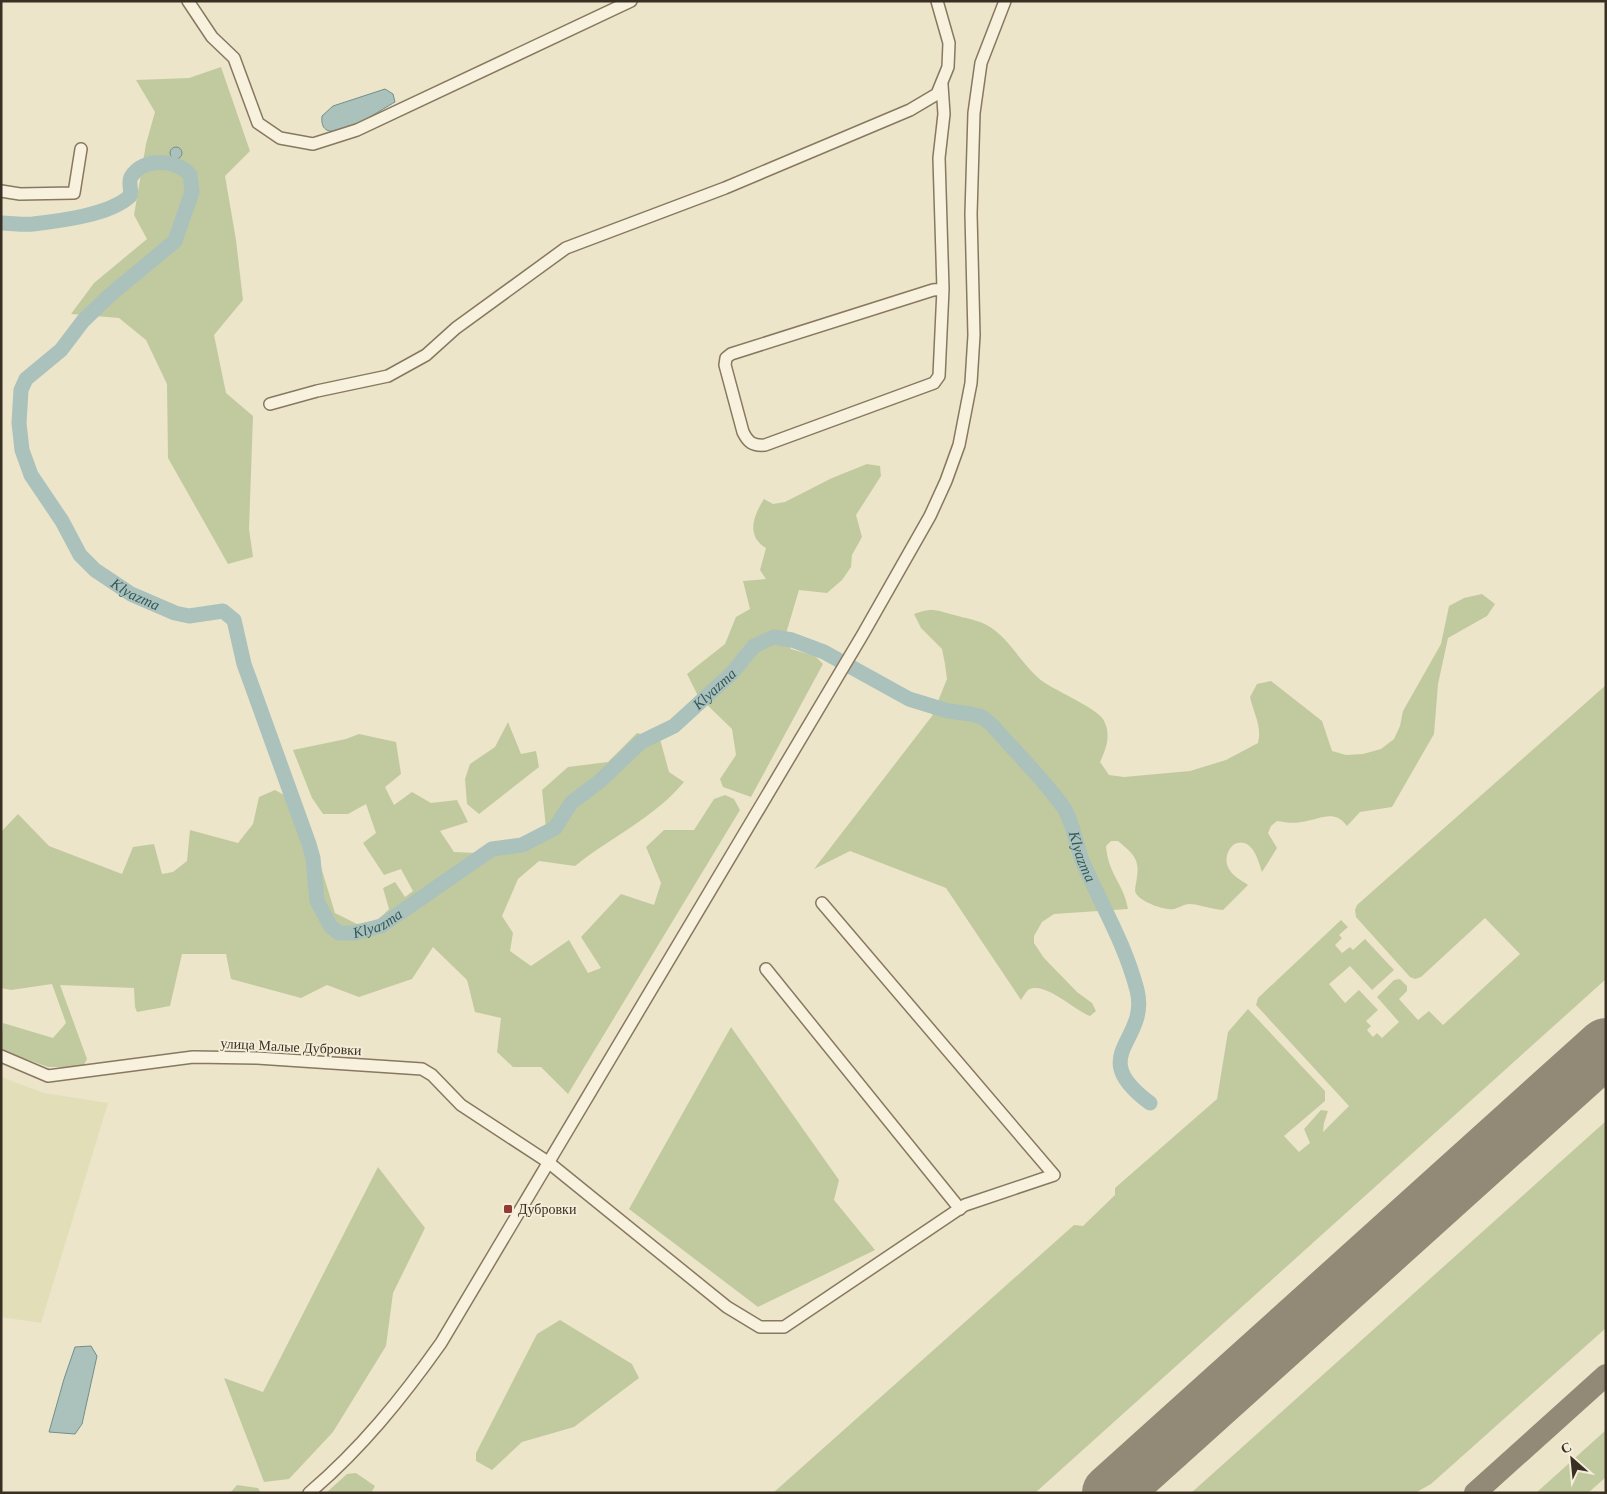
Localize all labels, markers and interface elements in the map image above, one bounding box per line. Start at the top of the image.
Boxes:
water label: Klyazma [107,575,162,613]
water label: Klyazma [689,665,739,713]
water label: Klyazma [1066,828,1099,884]
water label: Klyazma [350,906,405,941]
street label: улица Малые Дубровки [220,1036,362,1058]
place label: Дубровки [518,1202,577,1217]
marker: Дубровки [502,1203,514,1215]
north arrow [1547,1434,1597,1484]
text: С [1558,1439,1574,1457]

